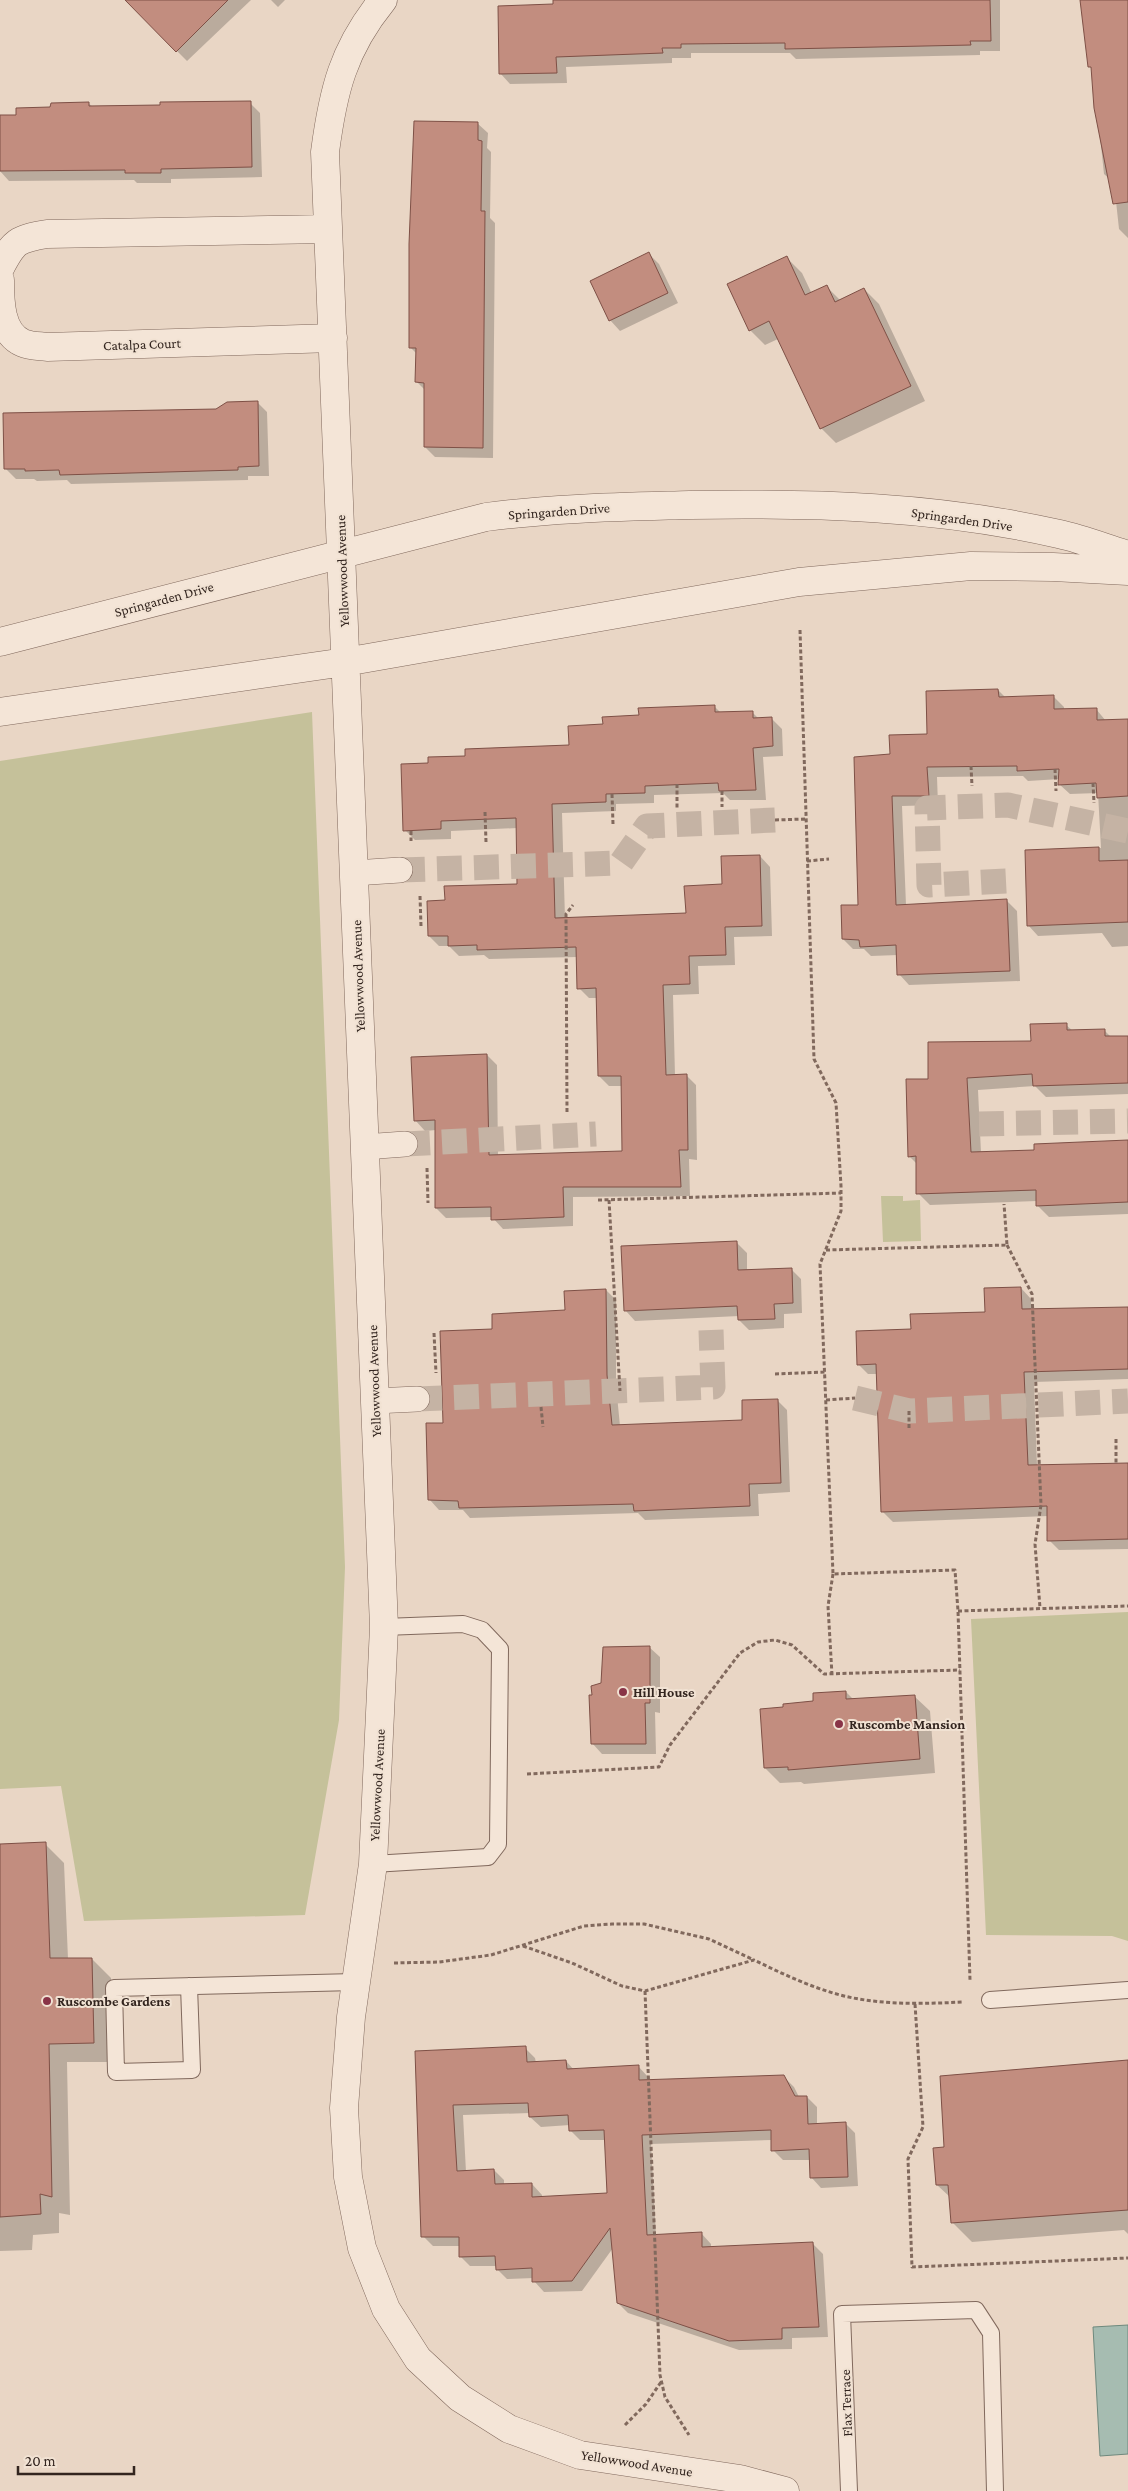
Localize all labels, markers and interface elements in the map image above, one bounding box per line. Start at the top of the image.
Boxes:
street label: Catalpa Court [103,335,182,353]
street label: Springarden Drive [508,499,610,523]
street label: Springarden Drive [910,504,1014,534]
street label: Yellowwood Avenue [332,514,352,628]
street label: Springarden Drive [113,578,215,620]
street label: Yellowwood Avenue [348,919,368,1033]
street label: Yellowwood Avenue [364,1324,384,1438]
place label: Hill House [633,1684,695,1700]
marker: Hill House [617,1686,629,1698]
place label: Ruscombe Mansion [849,1716,965,1732]
marker: Ruscombe Mansion [833,1718,845,1730]
street label: Yellowwood Avenue [366,1728,388,1842]
place label: Ruscombe Gardens [57,1993,170,2009]
marker: Ruscombe Gardens [41,1995,53,2007]
street label: Flax Terrace [837,2369,855,2437]
scale bar [18,2444,134,2476]
street label: Yellowwood Avenue [580,2446,694,2480]
text: 20 m [25,2453,56,2469]

